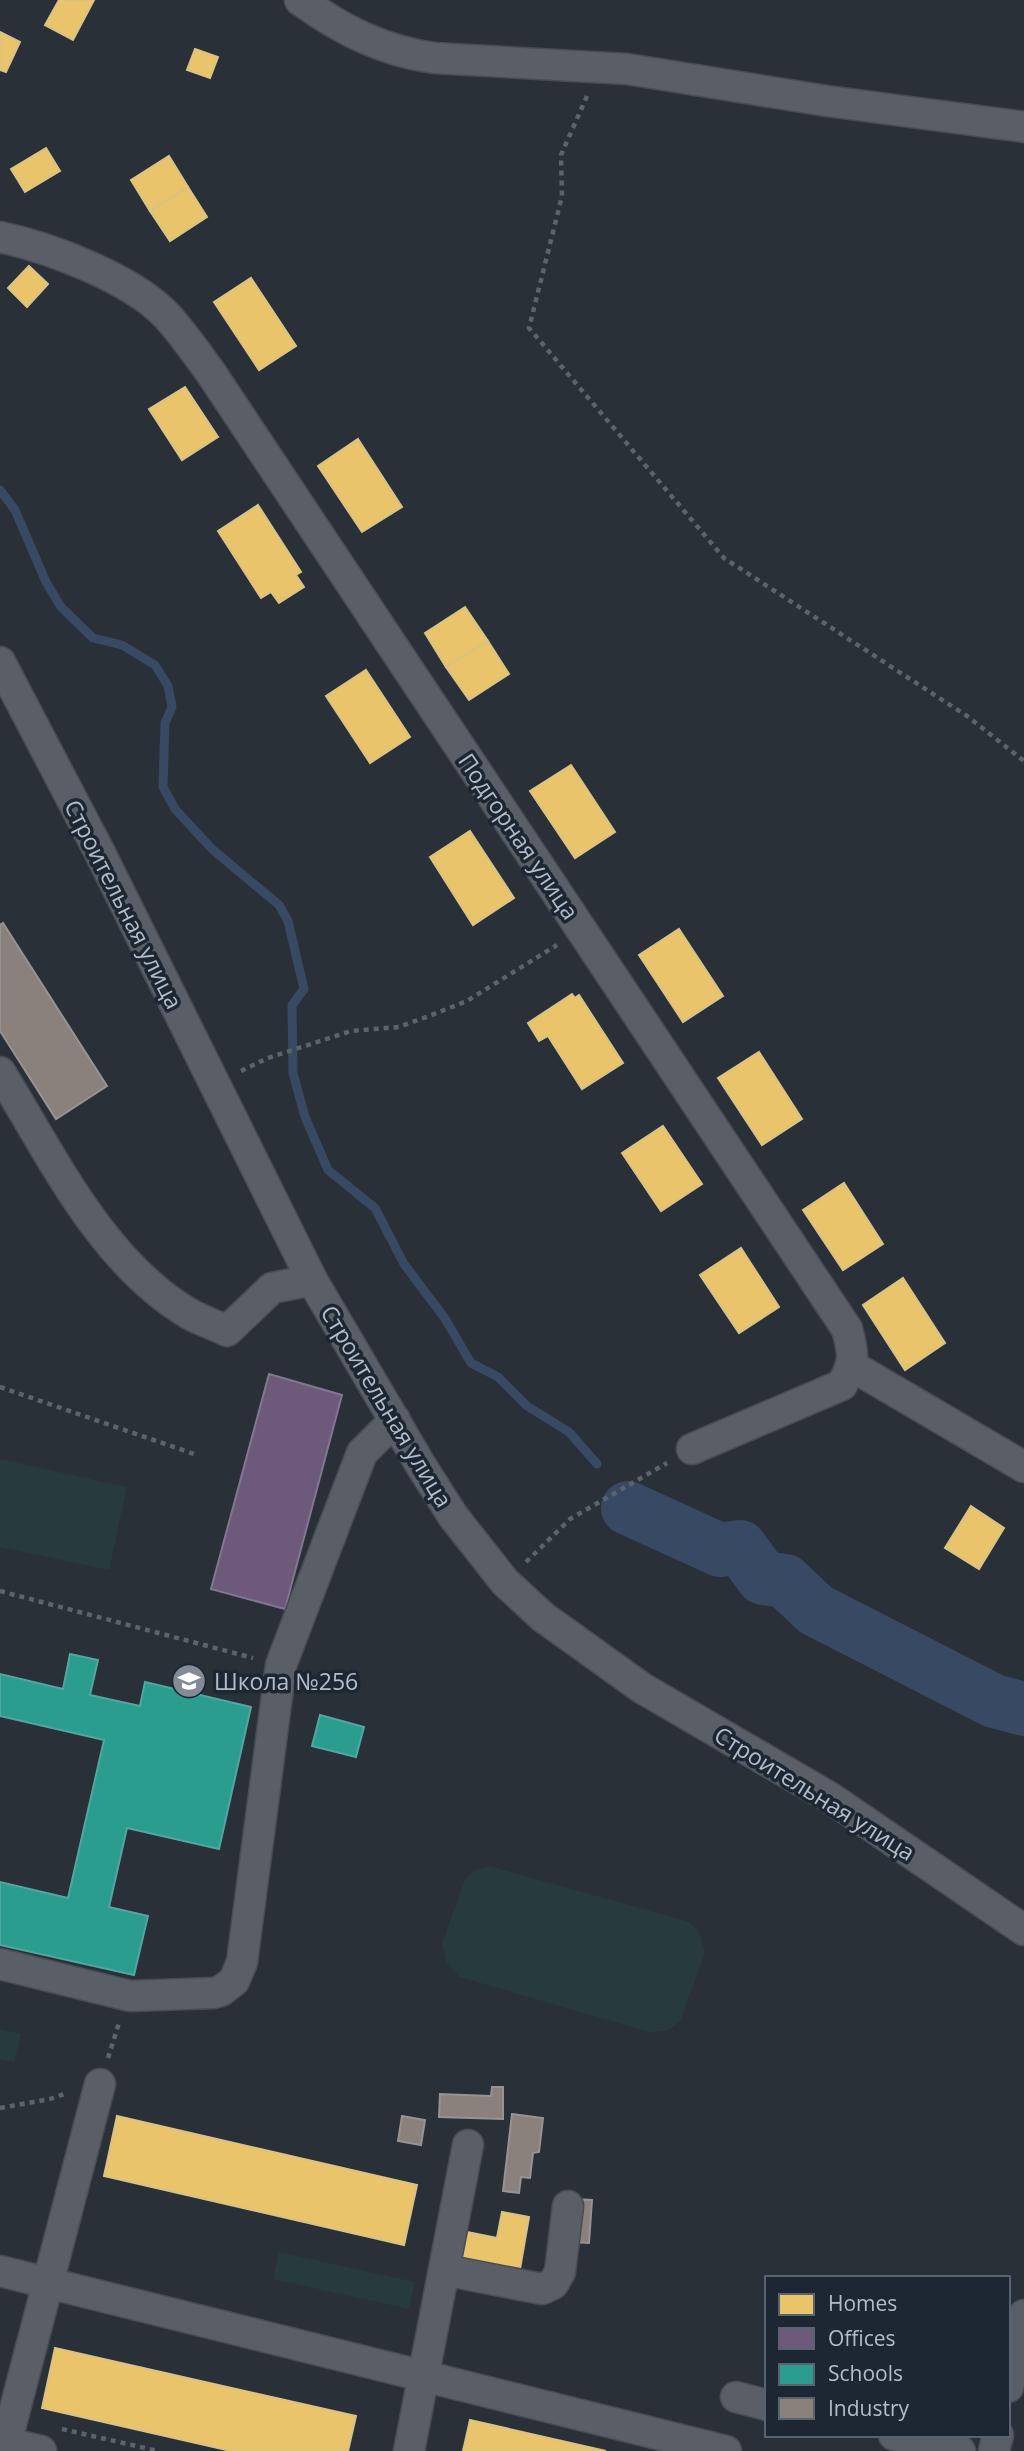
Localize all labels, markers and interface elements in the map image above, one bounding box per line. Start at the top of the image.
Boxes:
street label: Подгорная улица [451,747,587,925]
street label: Строительная улица [57,794,191,1014]
street label: Строительная улица [314,1299,460,1513]
school or university icon: Школа №256 [170,1662,208,1700]
place label: Школа №256 [214,1665,358,1697]
street label: Строительная улица [709,1718,921,1868]
legend [765,2276,1010,2437]
text: Homes [828,2289,897,2317]
text: Offices [828,2324,896,2352]
text: Schools [828,2359,903,2387]
text: Industry [828,2394,910,2422]

